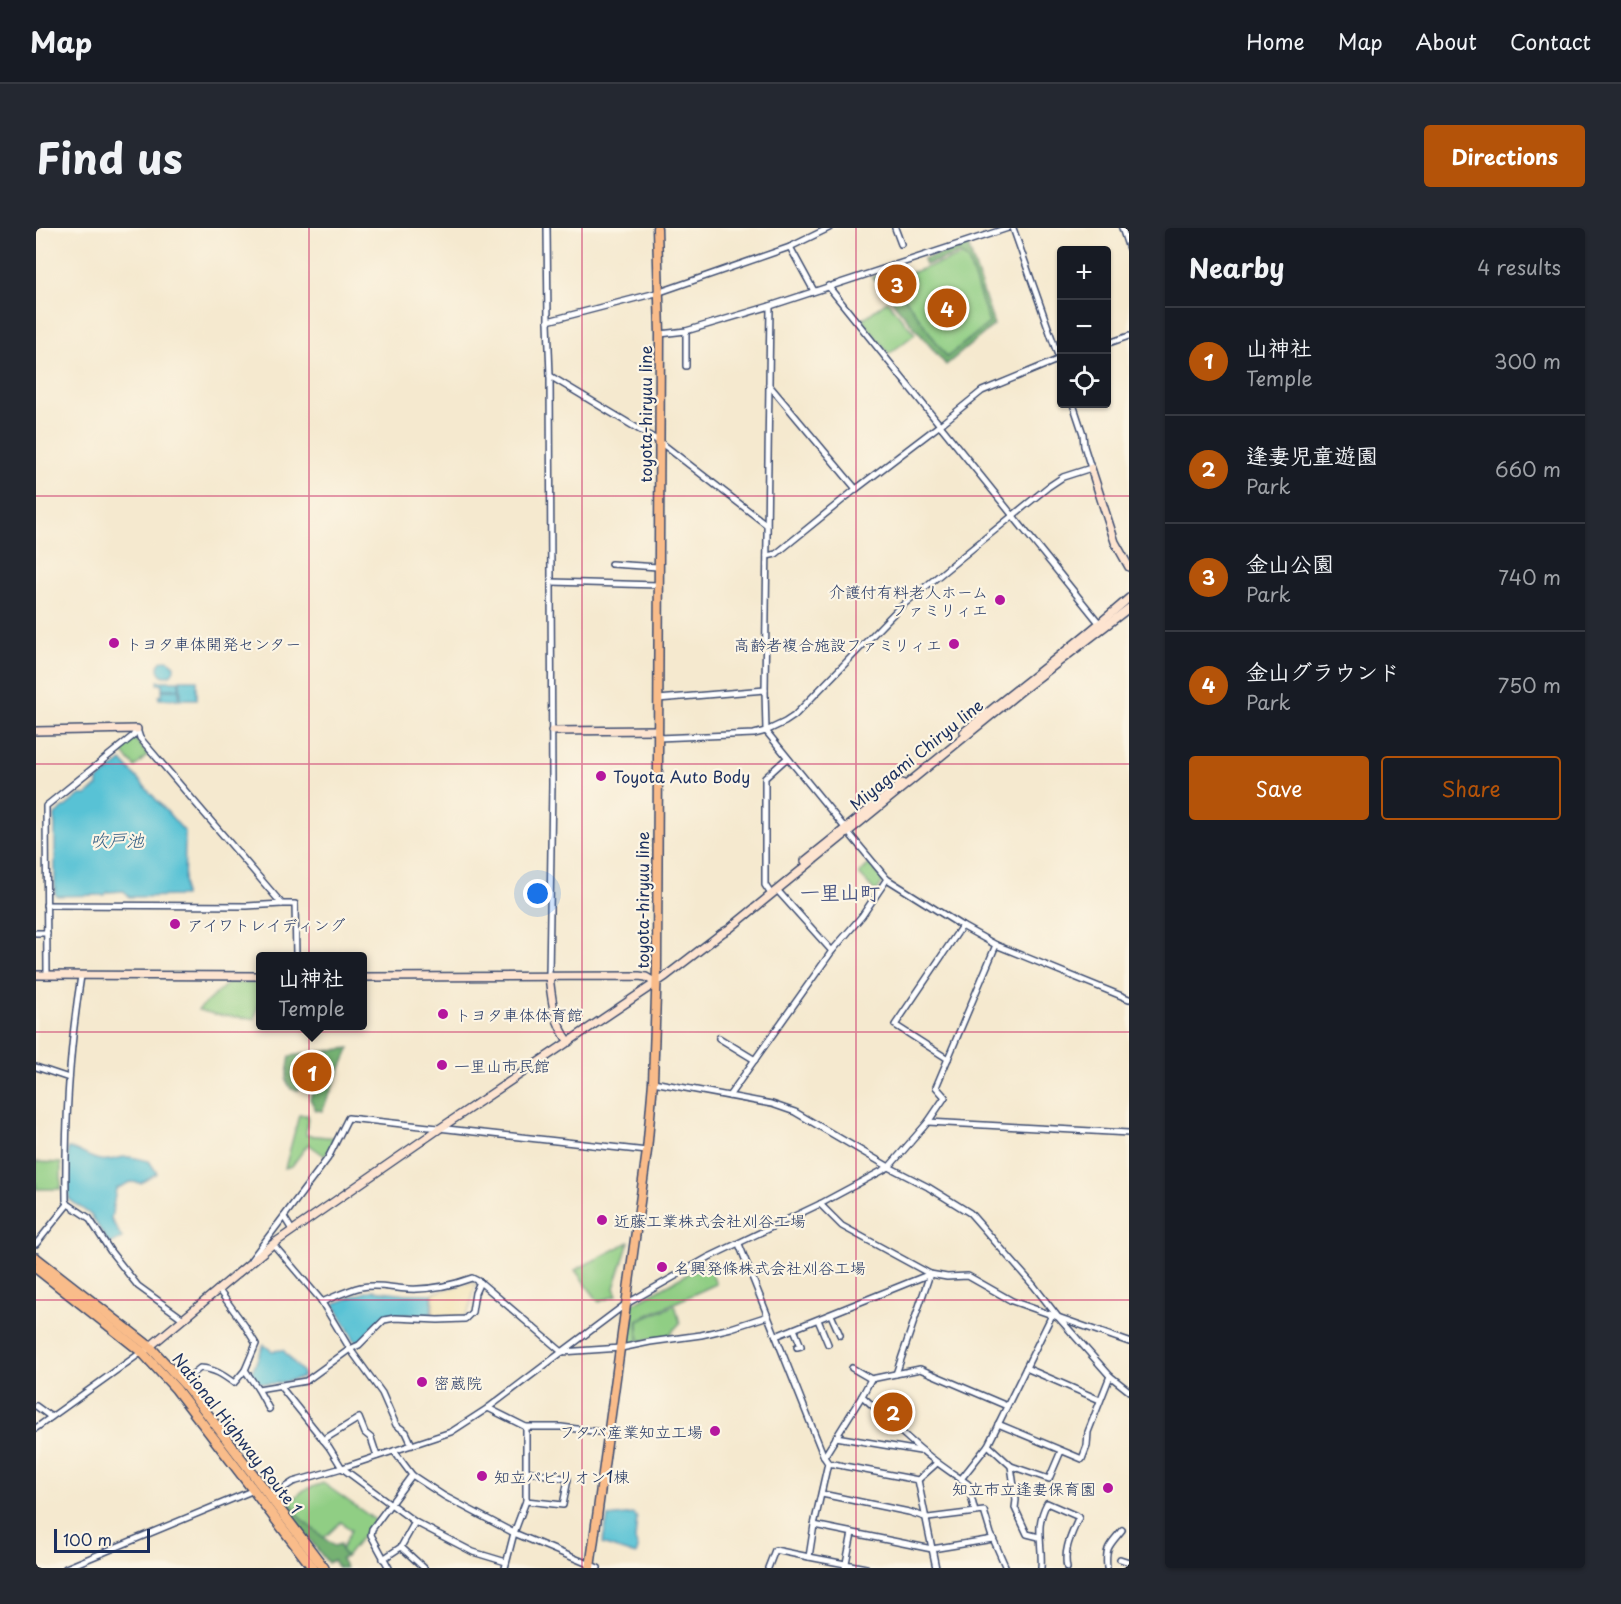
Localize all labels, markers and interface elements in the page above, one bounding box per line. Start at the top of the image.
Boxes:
text: Map [30,20,92,63]
text: Home [1246,25,1305,57]
text: Map [1338,25,1383,57]
text: About [1416,25,1477,57]
text: Contact [1510,25,1591,57]
text: Find us [36,125,183,188]
button: Directions [1424,125,1585,187]
map controls [1057,246,1111,408]
button: + [1057,246,1111,300]
text: Nearby [1189,248,1284,287]
text: 4 results [1477,252,1561,282]
pin: 3 [878,262,916,306]
pin: 4 [928,286,966,331]
button: − [1057,300,1111,354]
text: 山神社 [1246,330,1312,363]
street label: toyota-hiryuu line [633,345,657,483]
text: 1 [1204,346,1213,376]
text: 300 m [1494,346,1561,376]
button: locate [1057,354,1111,408]
text: Temple [1246,363,1313,393]
text: 逢妻児童遊園 [1246,438,1378,471]
text: 2 [1201,454,1216,484]
text: 660 m [1495,454,1561,484]
text: Park [1246,471,1291,501]
text: 金山公園 [1246,546,1334,579]
text: 3 [1202,562,1215,592]
text: 740 m [1498,562,1561,592]
place label: 介護付有料老人ホーム ファミリィエ [829,579,988,621]
text: Park [1246,579,1291,609]
marker: 介護付有料老人ホーム ファミリィエ [993,593,1007,607]
place label: トヨタ車体開発センター [126,631,301,655]
place label: 高齢者複合施設ファミリィエ [734,632,942,656]
marker: トヨタ車体開発センター [107,636,121,650]
marker: 高齢者複合施設ファミリィエ [947,637,961,651]
text: 金山グラウンド [1246,654,1400,687]
text: 4 [1202,670,1215,700]
text: 750 m [1498,670,1561,700]
text: Park [1246,687,1291,717]
street label: Miyagami Chiryu line [844,692,988,816]
button: Save [1189,756,1369,820]
button: Share [1381,756,1561,820]
place label: Toyota Auto Body [613,764,750,788]
marker: Toyota Auto Body [594,769,608,783]
water label: 吹戸池 [90,826,145,853]
street label: toyota-hiryuu line [630,831,654,969]
district label: 一里山町 [800,877,880,907]
your location [523,879,552,908]
place label: アイワトレイディング [187,912,345,936]
marker: アイワトレイディング [168,917,182,931]
popup [256,952,367,1030]
text: 山神社 [278,960,344,993]
text: Temple [278,993,345,1023]
place label: トヨタ車体体育館 [455,1002,583,1026]
marker: トヨタ車体体育館 [436,1007,450,1021]
pin: 1 [292,1050,332,1094]
place label: 一里山市民館 [454,1053,550,1077]
marker: 一里山市民館 [435,1058,449,1072]
place label: 近藤工業株式会社刈谷工場 [614,1208,806,1232]
marker: 近藤工業株式会社刈谷工場 [595,1213,609,1227]
place label: 名興発條株式会社刈谷工場 [674,1255,866,1279]
marker: 名興発條株式会社刈谷工場 [655,1260,669,1274]
street label: National Highway Route 1 [167,1347,309,1519]
place label: 密蔵院 [434,1370,482,1394]
marker: 密蔵院 [415,1375,429,1389]
pin: 2 [874,1390,912,1434]
place label: フタバ産業知立工場 [559,1419,703,1443]
marker: フタバ産業知立工場 [708,1424,722,1438]
place label: 知立パビリオン1棟 [494,1464,629,1488]
marker: 知立パビリオン1棟 [475,1469,489,1483]
place label: 知立市立逢妻保育園 [952,1476,1096,1500]
marker: 知立市立逢妻保育園 [1101,1481,1115,1495]
scale bar [54,1526,150,1554]
text: 100 m [63,1527,112,1551]

